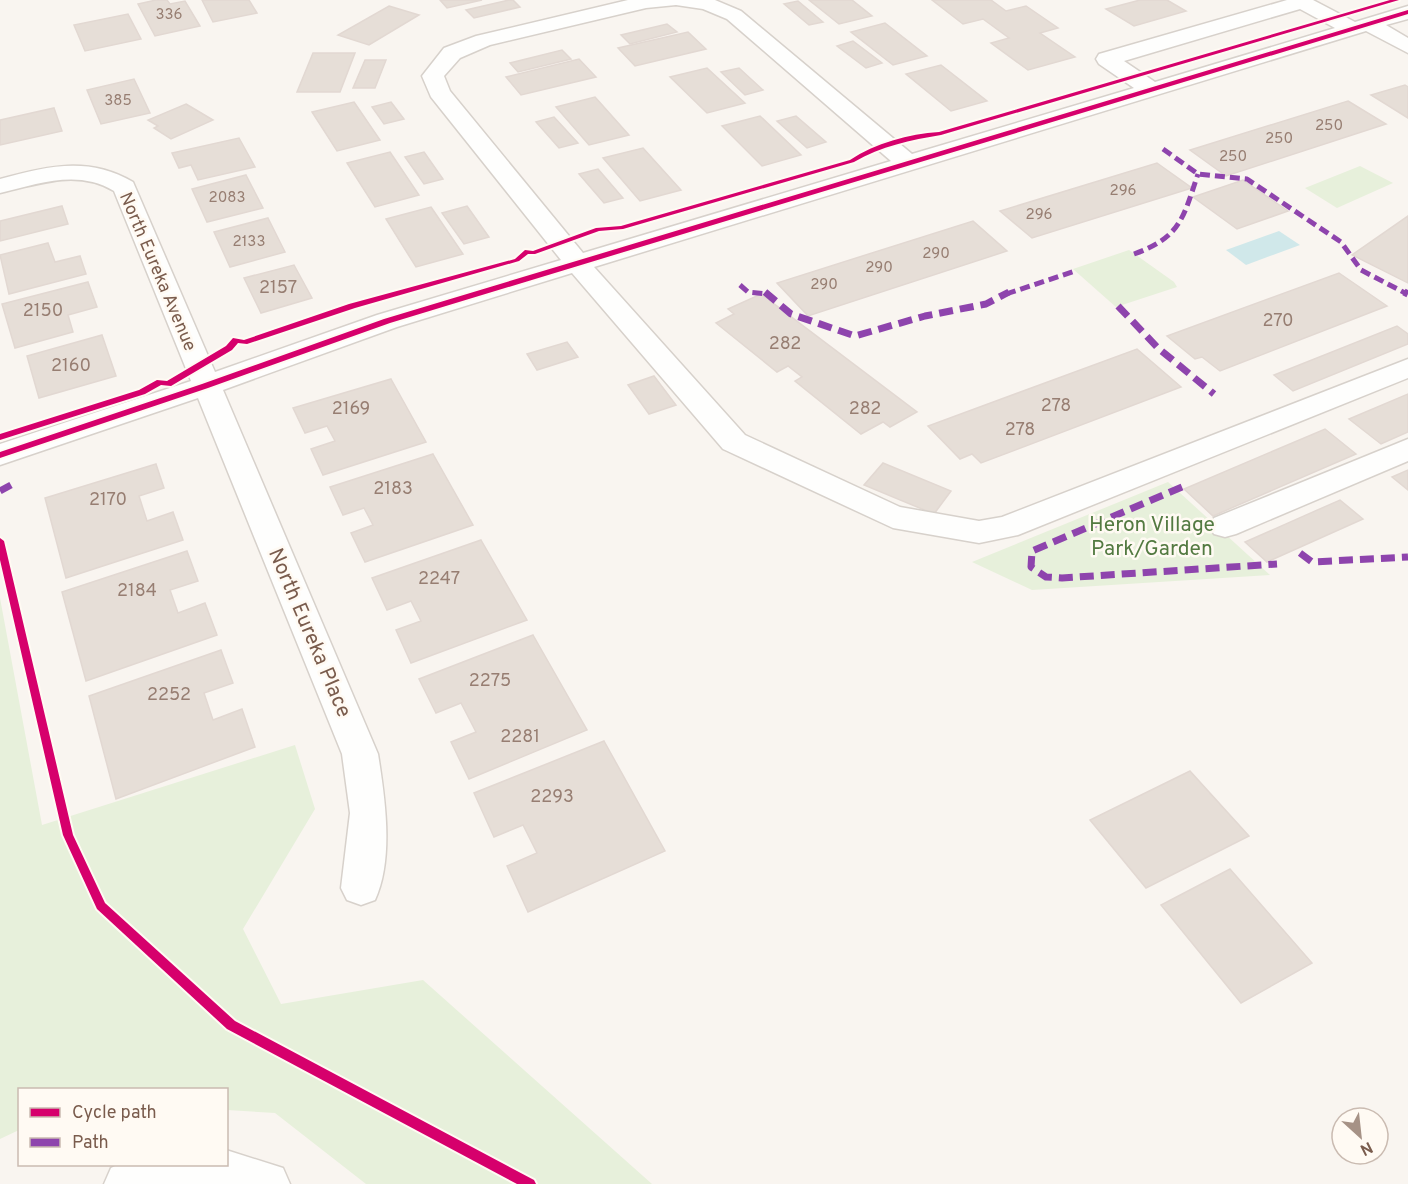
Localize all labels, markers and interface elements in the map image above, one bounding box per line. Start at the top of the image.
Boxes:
house number: 336 [155,6,183,25]
house number: 385 [104,92,132,111]
house number: 250 [1315,117,1343,136]
house number: 250 [1265,130,1293,149]
house number: 250 [1219,148,1247,167]
house number: 296 [1109,182,1137,201]
street label: North Eureka Avenue [113,189,201,355]
house number: 2083 [208,189,246,208]
house number: 296 [1025,206,1053,225]
house number: 2133 [233,233,265,252]
house number: 290 [922,245,950,264]
house number: 290 [865,259,893,278]
house number: 290 [810,276,838,295]
house number: 2157 [259,277,297,300]
house number: 2150 [23,300,63,323]
house number: 270 [1262,310,1294,333]
house number: 282 [769,333,801,356]
house number: 2160 [51,355,91,378]
house number: 278 [1041,395,1071,418]
house number: 2169 [332,398,370,421]
house number: 282 [849,398,881,421]
house number: 278 [1005,419,1035,442]
house number: 2183 [373,478,413,501]
house number: 2170 [89,489,127,512]
park label: Heron Village Park/Garden [1089,512,1215,563]
street label: North Eureka Place [261,544,357,722]
house number: 2247 [418,568,460,591]
house number: 2184 [117,580,157,603]
house number: 2275 [469,670,511,693]
house number: 2252 [147,684,191,707]
house number: 2281 [500,726,540,749]
house number: 2293 [530,786,574,809]
legend [18,1088,228,1166]
text: Cycle path [72,1102,157,1125]
north arrow [1330,1106,1390,1166]
text: Path [72,1132,109,1155]
text: N [1356,1136,1376,1159]

